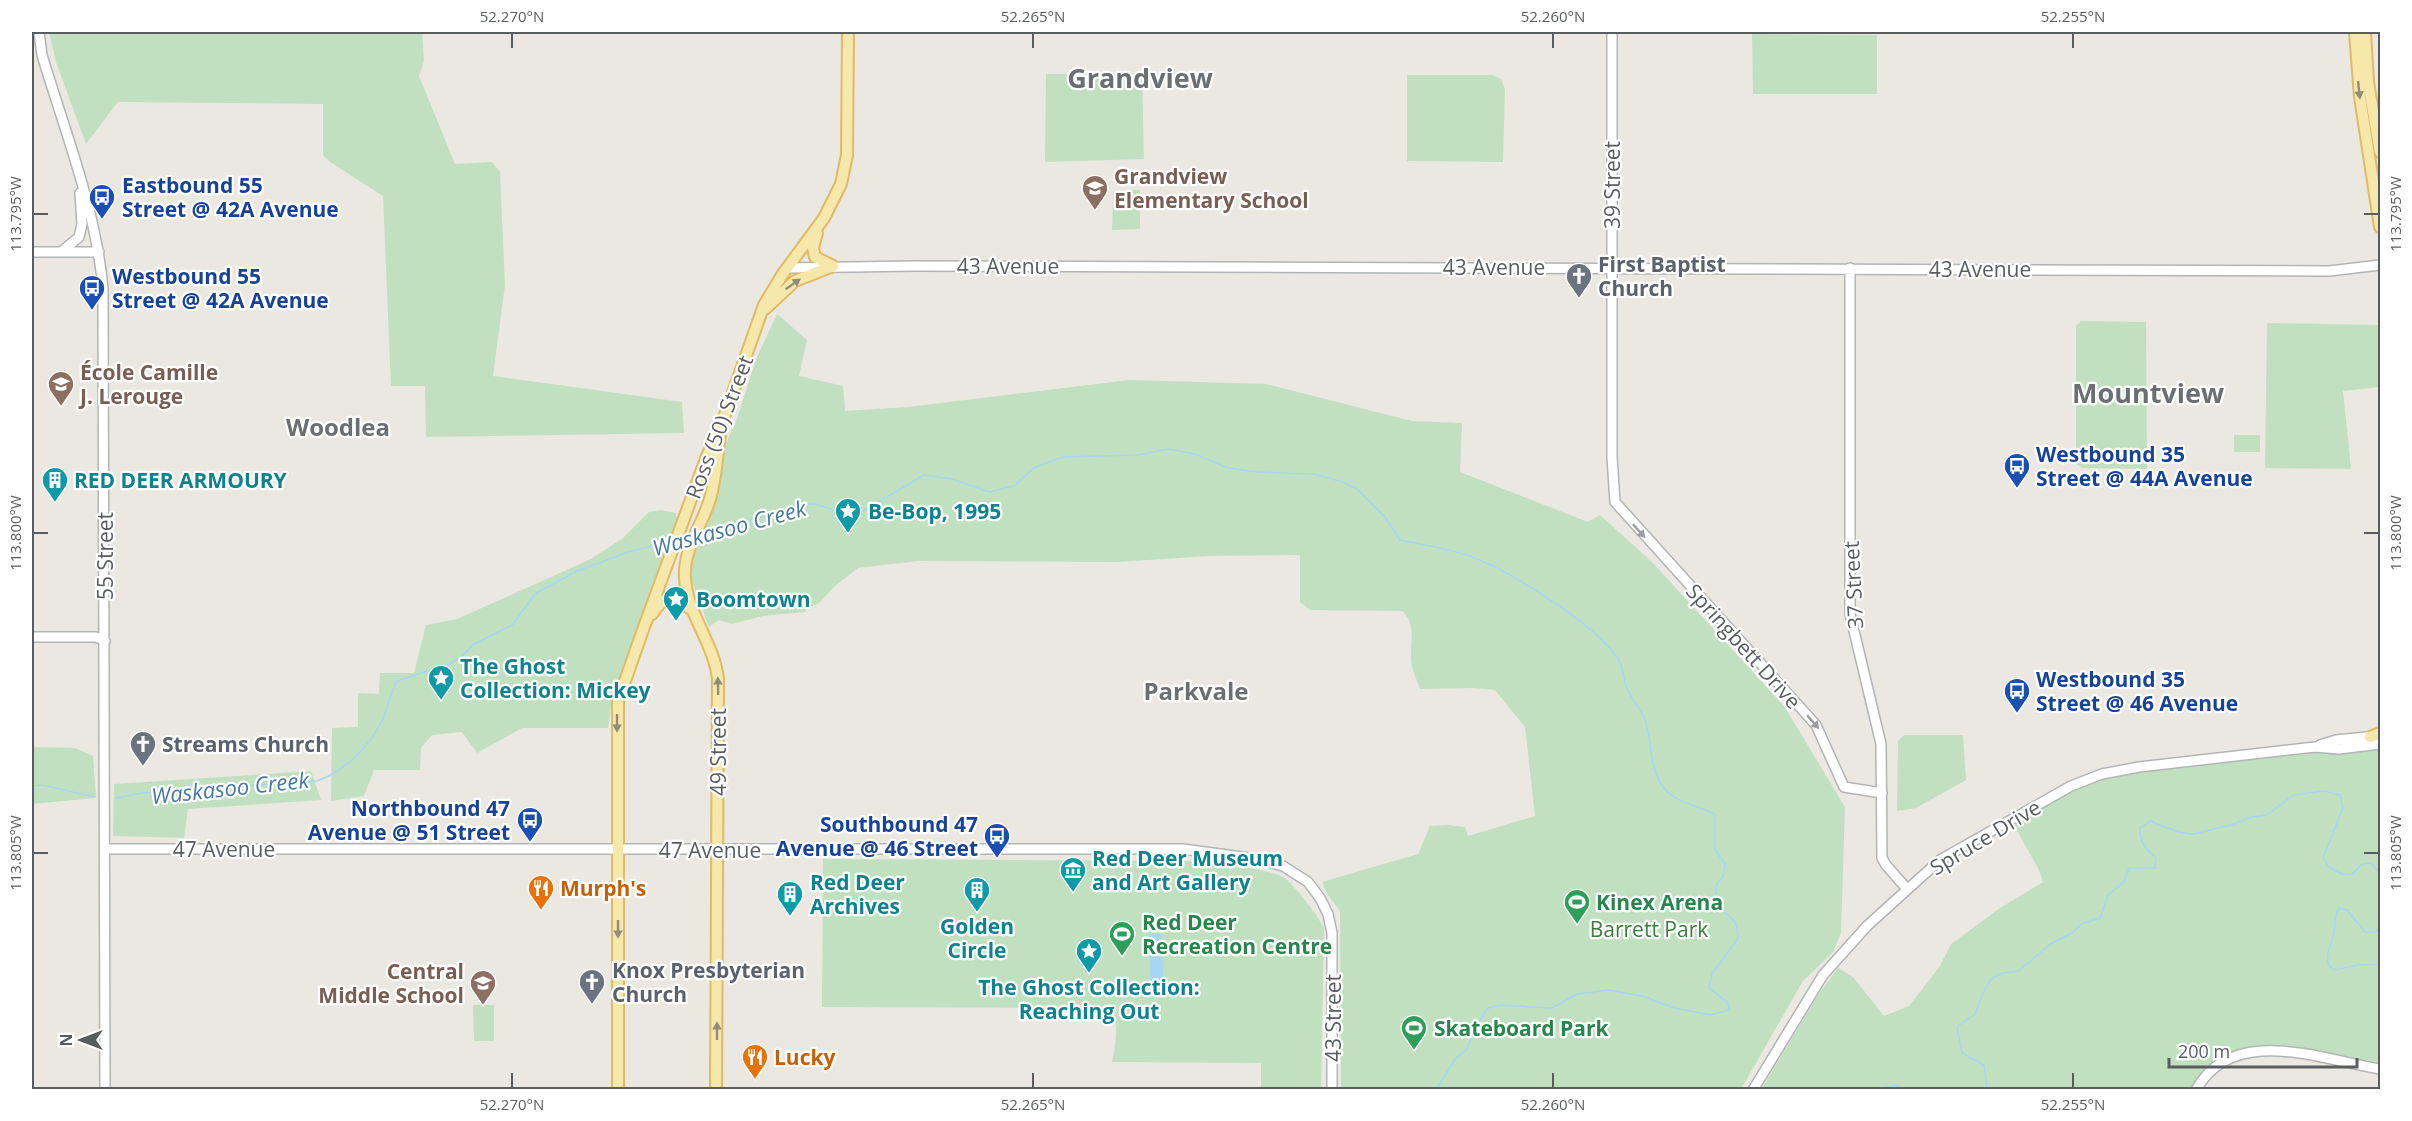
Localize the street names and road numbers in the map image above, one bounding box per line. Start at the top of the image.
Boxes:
street label: 39 Street [1598,141,1626,229]
street label: 43 Avenue [957,252,1059,280]
street label: 43 Avenue [1443,253,1545,281]
street label: 43 Avenue [1929,255,2031,283]
street label: Ross (50) Street [679,351,759,503]
street label: 55 Street [91,512,119,600]
street label: 37 Street [1837,540,1869,630]
street label: Springbett Drive [1680,578,1808,714]
street label: 49 Street [704,708,732,796]
street label: Spruce Drive [1924,793,2046,881]
street label: 47 Avenue [173,835,275,863]
street label: 47 Avenue [659,836,761,864]
street label: 43 Street [1319,974,1347,1062]

